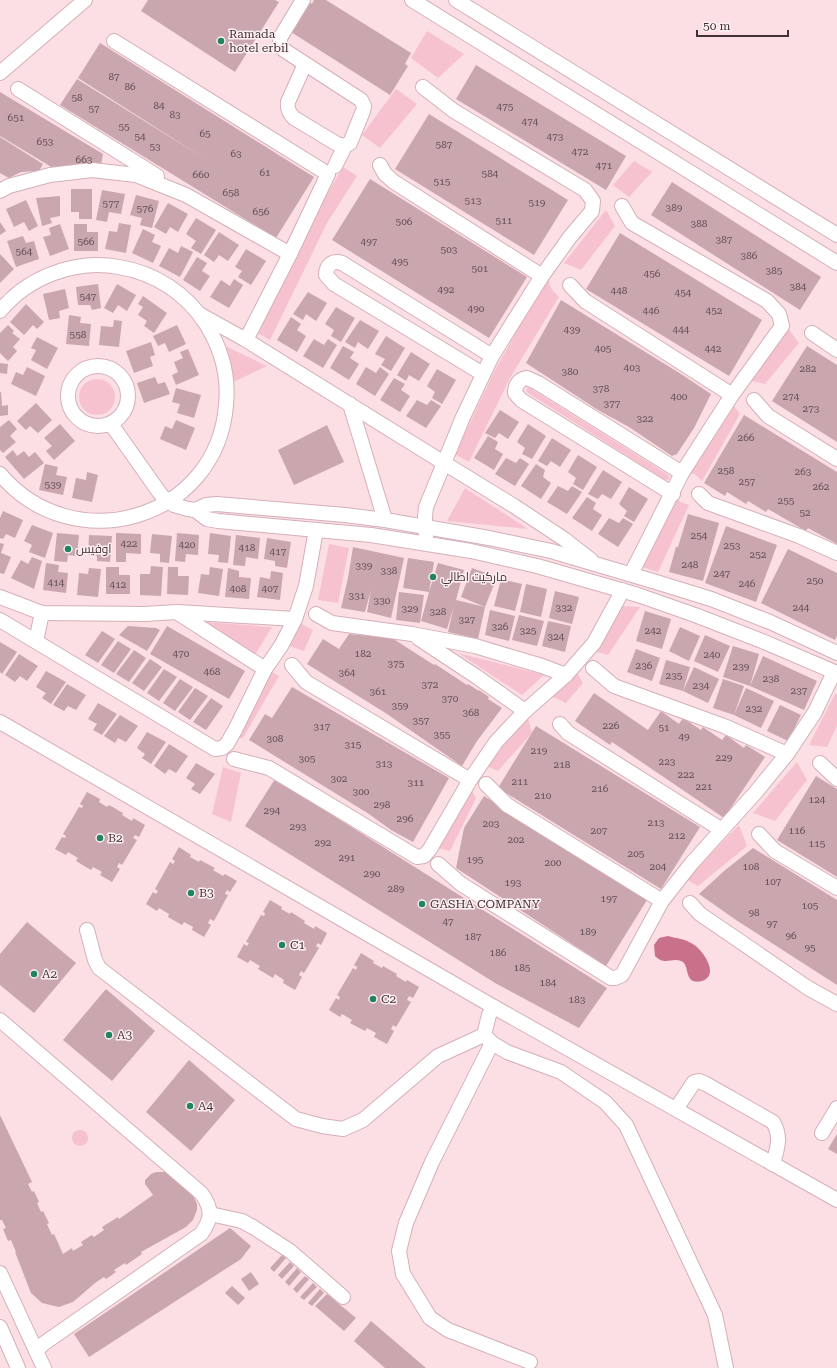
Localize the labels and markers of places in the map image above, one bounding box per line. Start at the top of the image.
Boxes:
place label: Ramada hotel erbil [229,27,289,55]
marker: Ramada hotel erbil [216,36,226,46]
place label: اوفيس [76,542,112,556]
marker: اوفيس [63,544,73,554]
place label: ماركيت اطالي [441,570,507,587]
marker: ماركيت اطالي [428,572,438,582]
place label: B2 [108,831,123,845]
marker: B2 [95,833,105,843]
place label: B3 [199,886,214,900]
marker: B3 [186,888,196,898]
place label: GASHA COMPANY [430,897,541,911]
marker: GASHA COMPANY [417,899,427,909]
place label: C1 [290,938,306,952]
marker: C1 [277,940,287,950]
place label: A2 [42,967,57,981]
marker: A2 [29,969,39,979]
place label: C2 [381,992,397,1006]
marker: C2 [368,994,378,1004]
place label: A3 [117,1028,132,1042]
marker: A3 [104,1030,114,1040]
place label: A4 [198,1099,213,1113]
marker: A4 [185,1101,195,1111]

